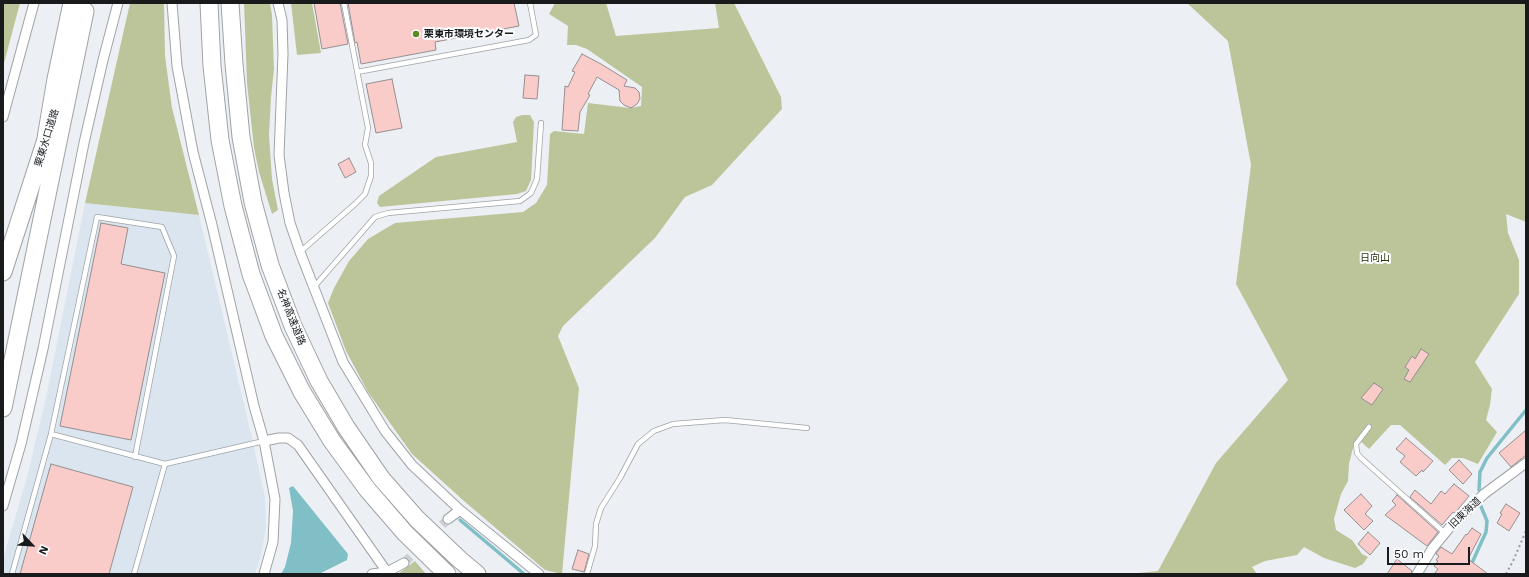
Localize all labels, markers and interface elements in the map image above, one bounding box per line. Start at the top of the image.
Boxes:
place label: 栗東市環境センター [424,28,514,40]
marker: 栗東市環境センター [411,29,421,39]
street label: 栗東水口道路 [32,108,62,168]
park label: 日向山 [1360,252,1390,264]
street label: 名神高速道路 [274,287,308,347]
street label: 旧東海道 [1446,495,1484,531]
north arrow [12,525,52,565]
scale bar [1389,539,1472,565]
text: N [36,544,51,557]
text: 50 m [1394,547,1424,561]

